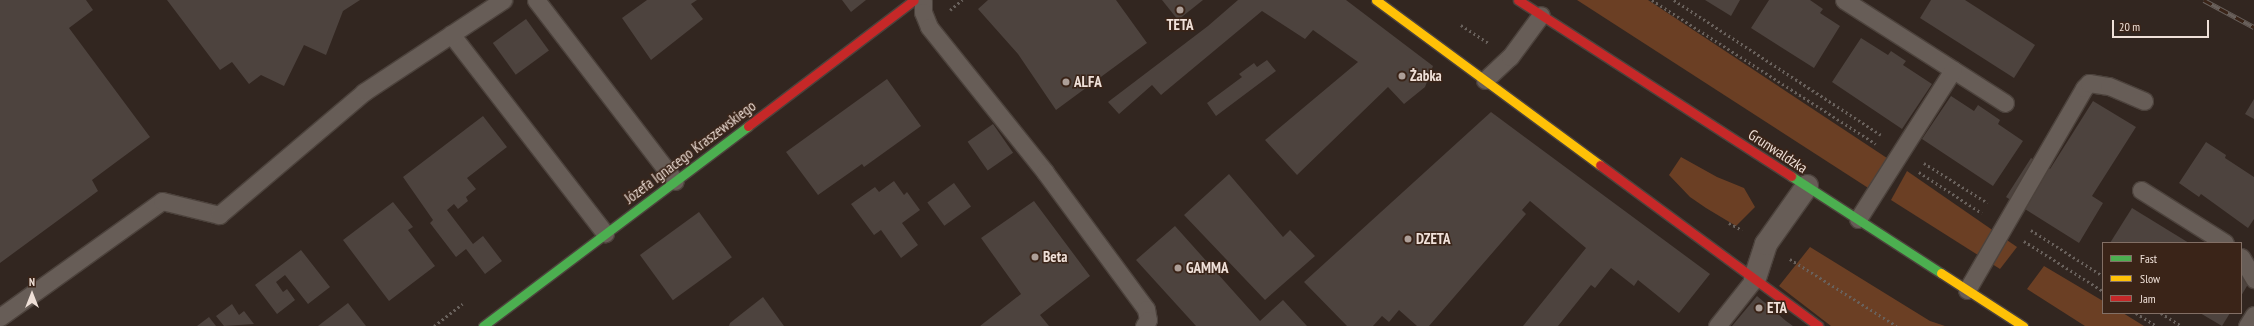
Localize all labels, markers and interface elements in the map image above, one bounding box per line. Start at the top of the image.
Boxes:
marker: TETA [1175,5,1185,15]
scale bar [2114,12,2211,38]
place label: TETA [1166,16,1194,34]
text: 20 m [2119,19,2140,34]
place label: Żabka [1410,67,1442,85]
marker: Żabka [1397,71,1407,81]
place label: ALFA [1074,73,1102,91]
marker: ALFA [1061,77,1071,87]
street label: Józefa Ignacego Kraszewskiego [621,97,759,207]
street label: Grunwaldzka [1745,125,1811,177]
place label: DZETA [1416,230,1450,248]
marker: DZETA [1403,234,1413,244]
legend [2102,242,2242,314]
place label: Beta [1043,248,1067,266]
text: Fast [2140,251,2157,266]
marker: Beta [1030,252,1040,262]
place label: GAMMA [1186,259,1228,277]
marker: GAMMA [1173,263,1183,273]
text: Slow [2140,271,2160,286]
north arrow [12,274,52,314]
text: N [29,275,35,289]
text: Jam [2140,291,2156,306]
place label: ETA [1767,299,1787,317]
marker: ETA [1754,303,1764,313]

